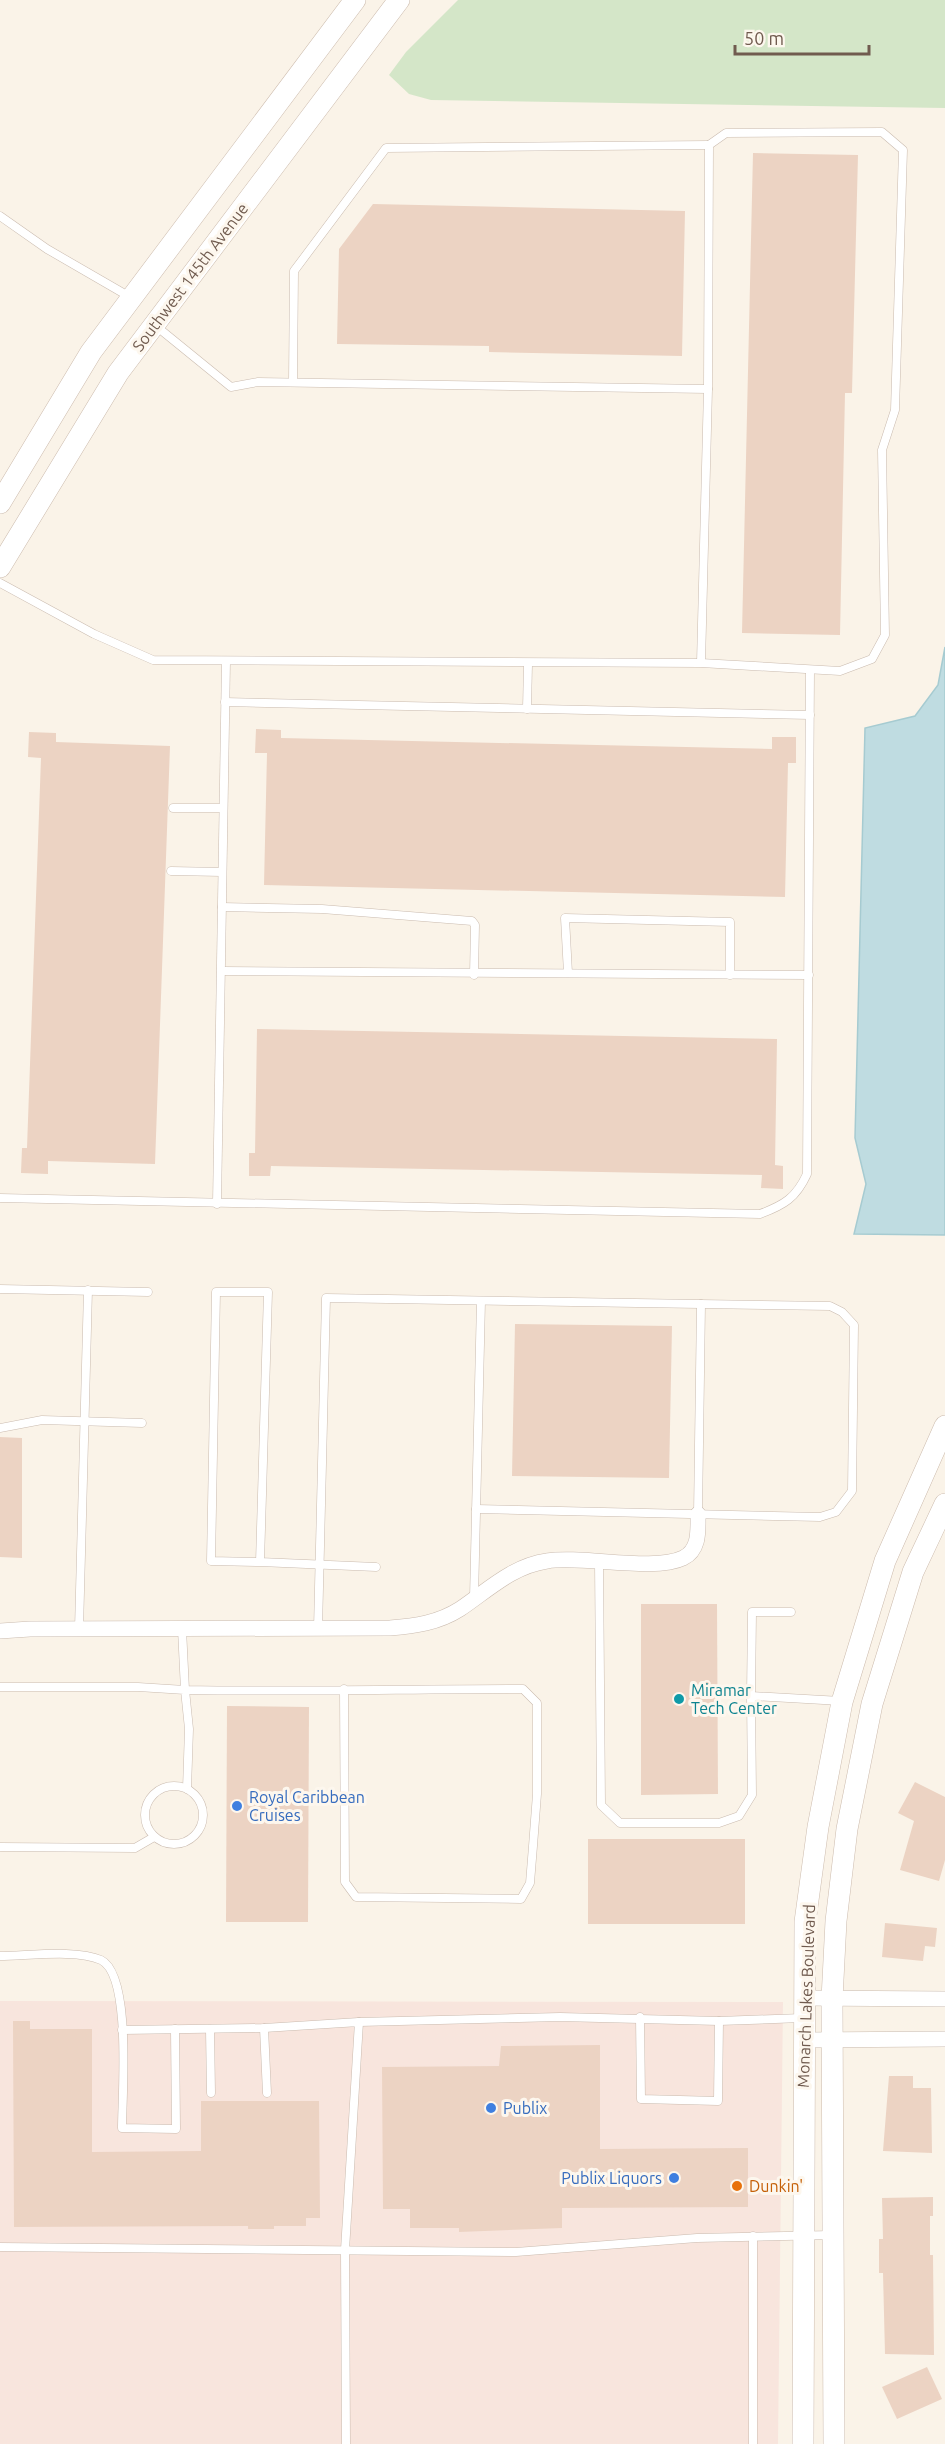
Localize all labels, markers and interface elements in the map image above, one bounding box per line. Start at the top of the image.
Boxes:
scale bar [735,18,868,56]
text: 50 m [744,28,784,48]
street label: Southwest 145th Avenue [129,200,251,354]
place label: Miramar Tech Center [691,1681,777,1717]
marker: Miramar Tech Center [672,1692,686,1706]
place label: Royal Caribbean Cruises [249,1788,365,1824]
marker: Royal Caribbean Cruises [230,1799,244,1813]
street label: Monarch Lakes Boulevard [794,1904,818,2088]
place label: Publix [503,2099,547,2117]
marker: Publix [484,2101,498,2115]
place label: Publix Liquors [561,2169,662,2187]
marker: Publix Liquors [667,2171,681,2185]
place label: Dunkin' [749,2177,803,2195]
marker: Dunkin' [730,2179,744,2193]

